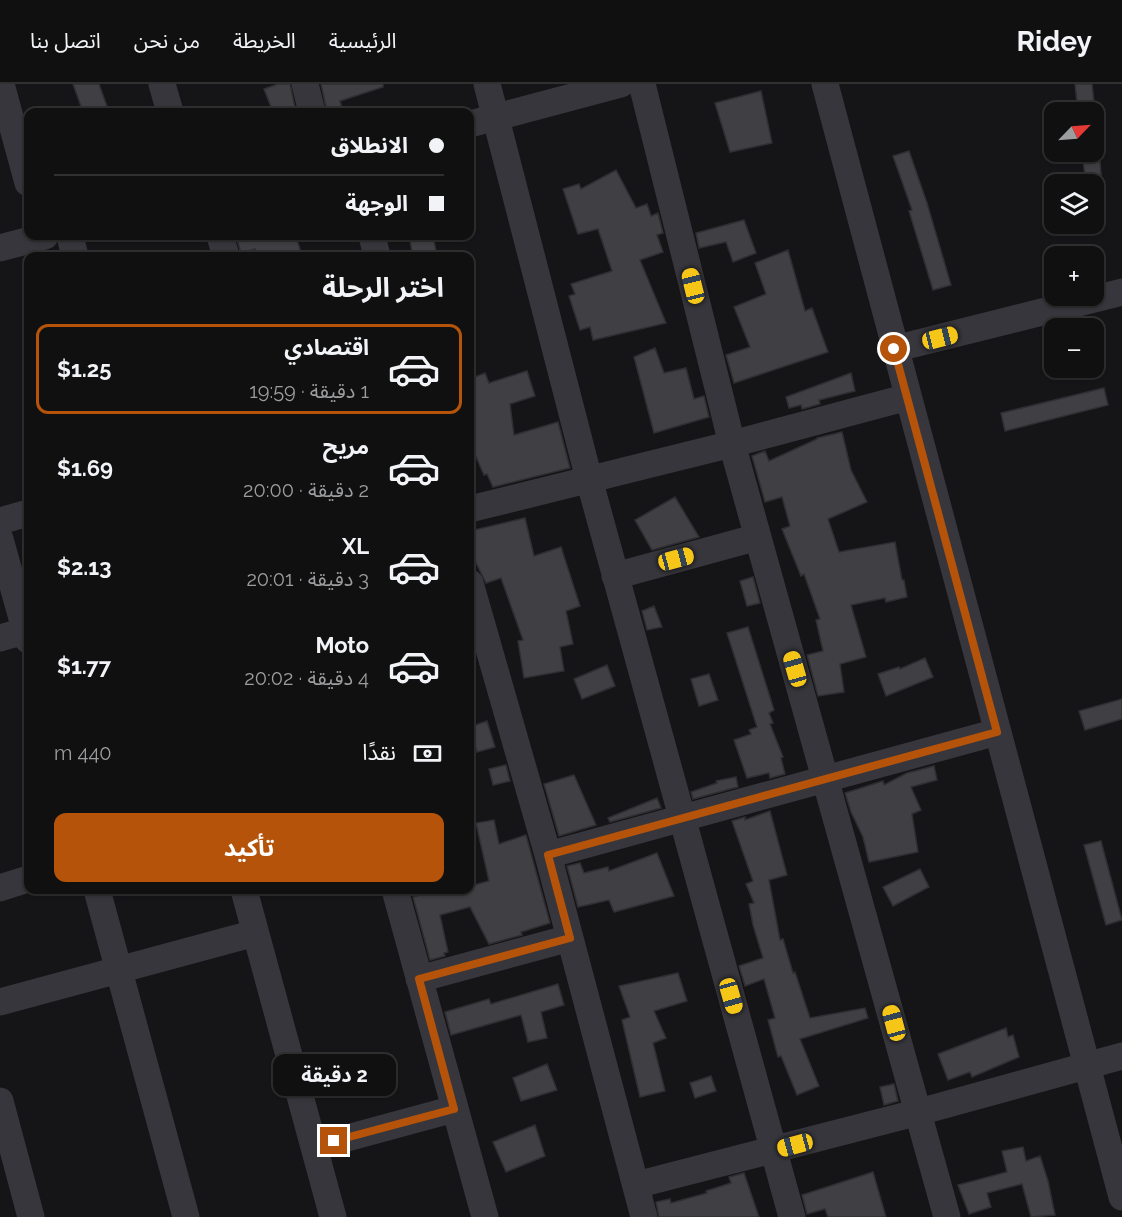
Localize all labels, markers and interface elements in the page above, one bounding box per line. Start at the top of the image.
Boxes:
text: Ridey [1017,25,1092,58]
text: اتصل بنا [30,28,101,53]
text: من نحن [134,28,200,53]
text: الخريطة [233,28,296,53]
text: الرئيسية [329,28,396,53]
north arrow [1044,102,1104,162]
map controls [1044,102,1104,378]
text: الانطلاق [331,132,408,158]
button: layers [1044,174,1104,234]
text: الوجهة [345,190,408,216]
button: + [1044,246,1104,306]
car [680,266,706,306]
text: اختر الرحلة [322,272,444,303]
button: − [1044,318,1104,378]
car [920,325,960,351]
text: اقتصادي [284,334,369,360]
route start [880,335,907,362]
icon: car [387,342,441,396]
text: $1.25 [57,356,111,382]
text: 1 دقيقة · 19:59 [249,379,369,403]
text: مريح [323,433,369,459]
icon: car [387,441,441,495]
text: $1.69 [57,455,113,481]
text: 2 دقيقة · 20:00 [243,478,369,502]
text: XL [342,533,369,559]
icon: car [387,540,441,594]
car [656,546,696,572]
text: $2.13 [57,554,111,580]
text: 3 دقيقة · 20:01 [246,567,369,591]
text: Moto [315,632,369,658]
icon: car [387,639,441,693]
car [781,649,809,689]
text: $1.77 [57,653,111,679]
text: 4 دقيقة · 20:02 [244,666,369,690]
icon: cash [411,737,444,770]
text: نقدًا [362,739,396,765]
text: 440 m [54,741,112,765]
button: تأكيد [54,813,444,882]
car [717,976,745,1016]
car [881,1003,907,1043]
callout: 2 دقيقة [272,1054,395,1096]
text: 2 دقيقة [301,1063,368,1087]
route end [320,1127,347,1154]
car [775,1132,815,1158]

